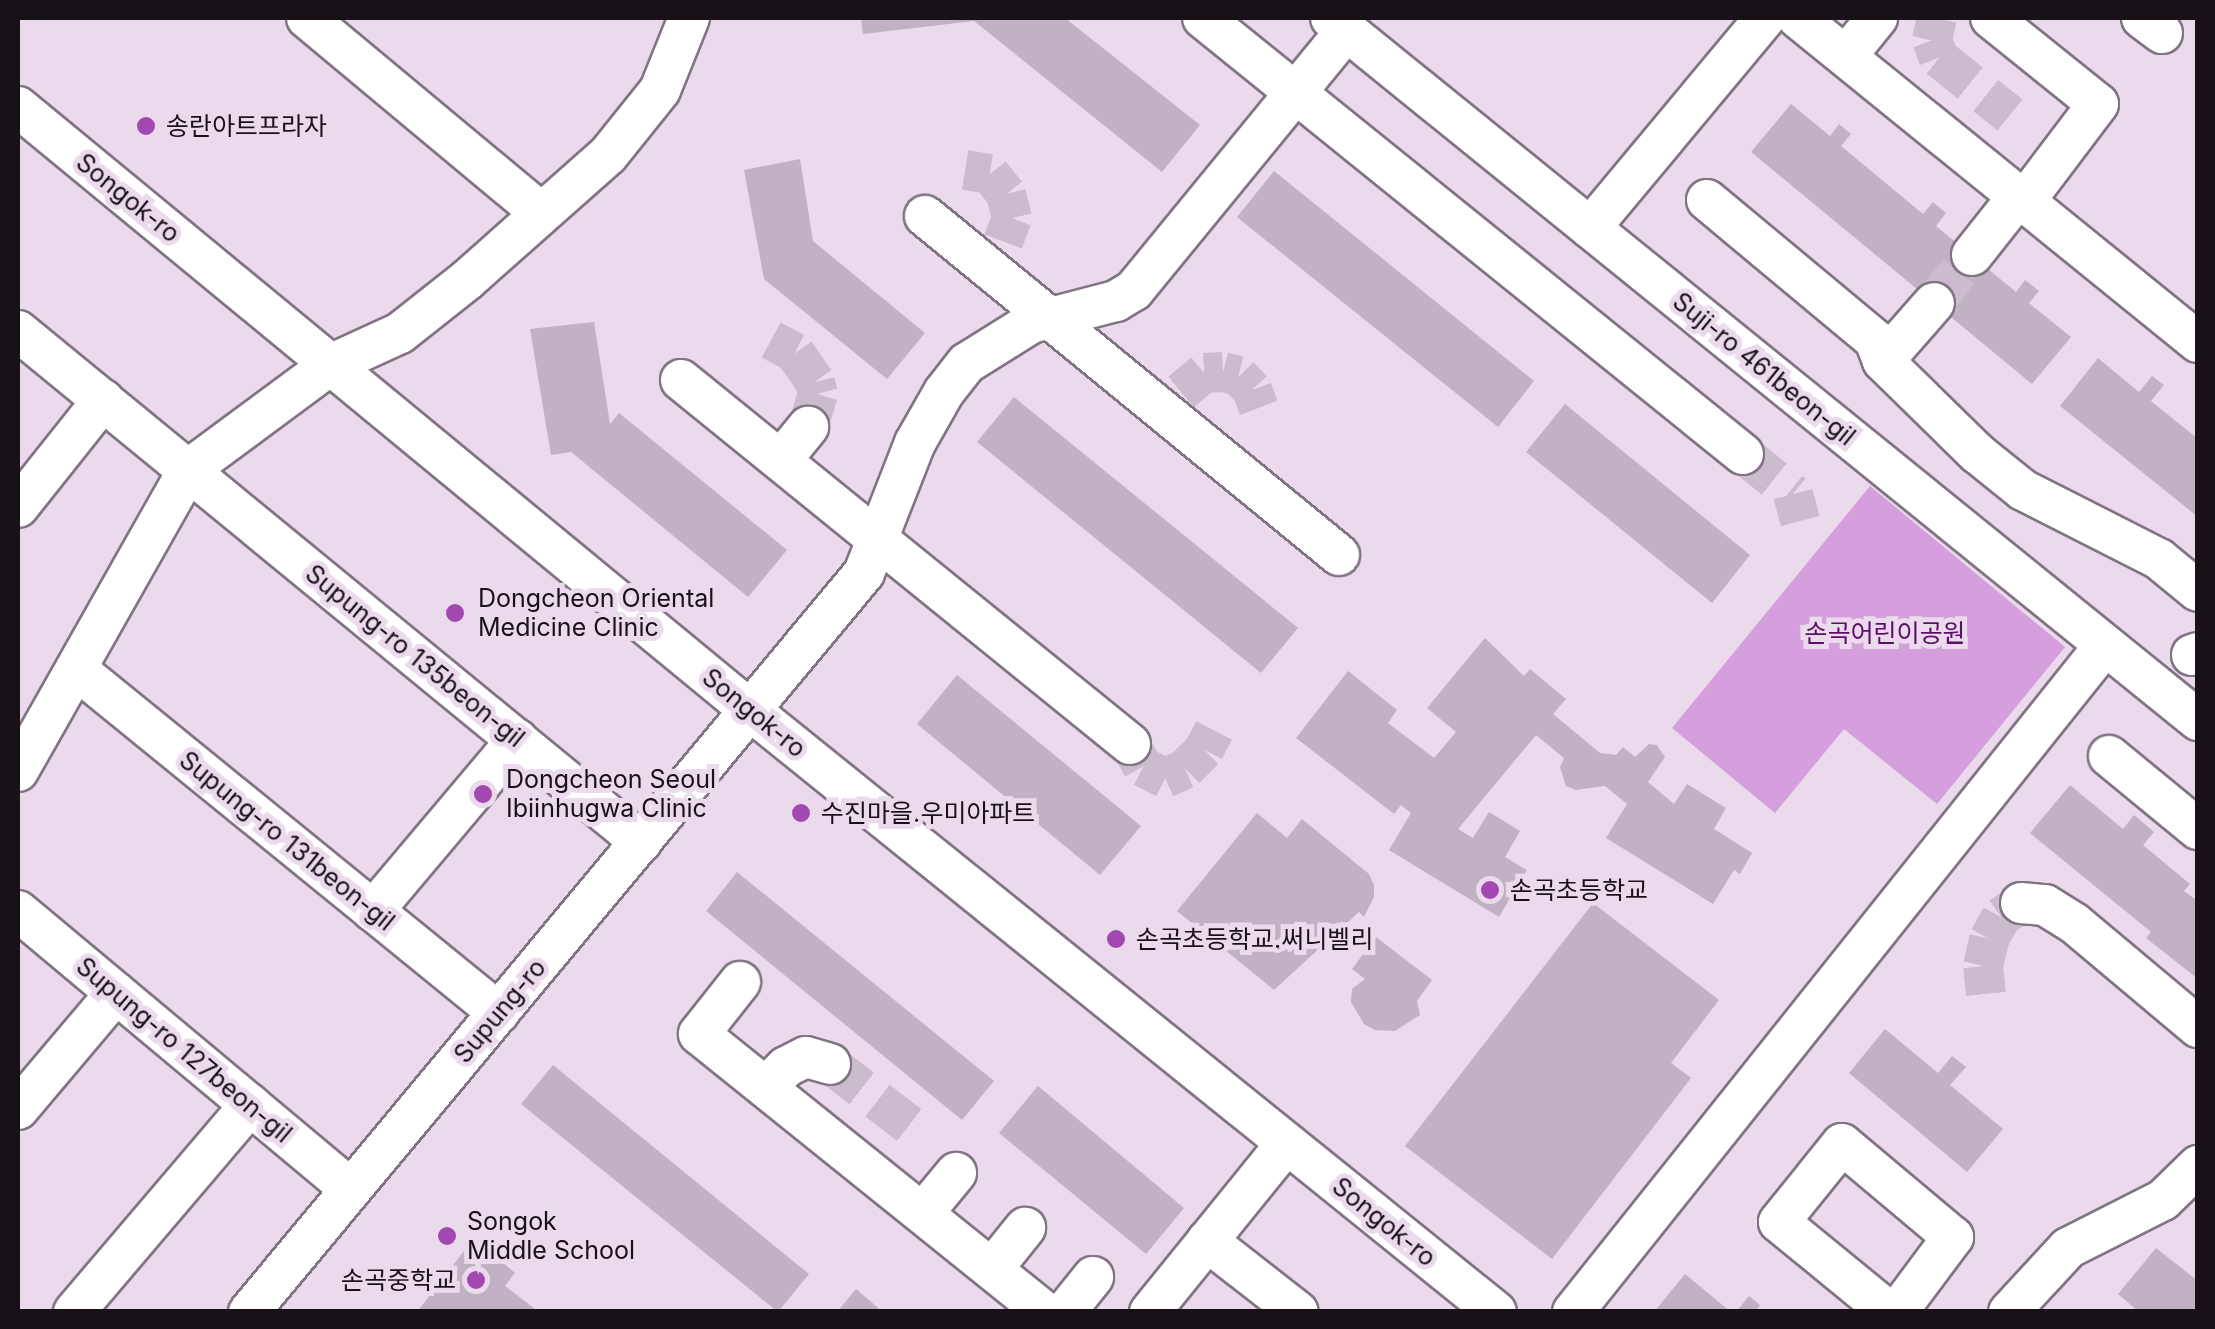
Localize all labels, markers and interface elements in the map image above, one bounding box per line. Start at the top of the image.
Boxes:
place label: 송란아트프라자 [166,111,327,141]
marker: 송란아트프라자 [135,115,157,137]
street label: Songok-ro [70,147,186,249]
street label: Suji-ro 461beon-gil [1667,286,1861,452]
street label: Supung-ro 135beon-gil [300,558,530,754]
place label: Dongcheon Oriental Medicine Clinic [478,584,714,643]
marker: Dongcheon Oriental Medicine Clinic [442,600,468,626]
park label: 손곡어린이공원 [1805,618,1965,648]
street label: Songok-ro [696,662,812,764]
street label: Supung-ro 131beon-gil [173,745,401,937]
place label: Dongcheon Seoul Ibiinhugwa Clinic [506,765,716,824]
marker: Dongcheon Seoul Ibiinhugwa Clinic [470,781,496,807]
place label: 수진마을.우미아파트 [821,798,1035,828]
marker: 수진마을.우미아파트 [790,802,812,824]
place label: 손곡초등학교 [1510,875,1648,905]
marker: 손곡초등학교 [1479,879,1501,901]
place label: 손곡초등학교.써니벨리 [1136,924,1373,954]
marker: 손곡초등학교.써니벨리 [1105,928,1127,950]
street label: Supung-ro 127beon-gil [70,951,298,1149]
street label: Supung-ro [448,953,552,1069]
street label: Songok-ro [1326,1171,1442,1273]
place label: Songok Middle School [467,1207,635,1266]
marker: Songok Middle School [436,1225,458,1247]
place label: 손곡중학교 [341,1265,456,1295]
marker: 손곡중학교 [465,1269,487,1291]

